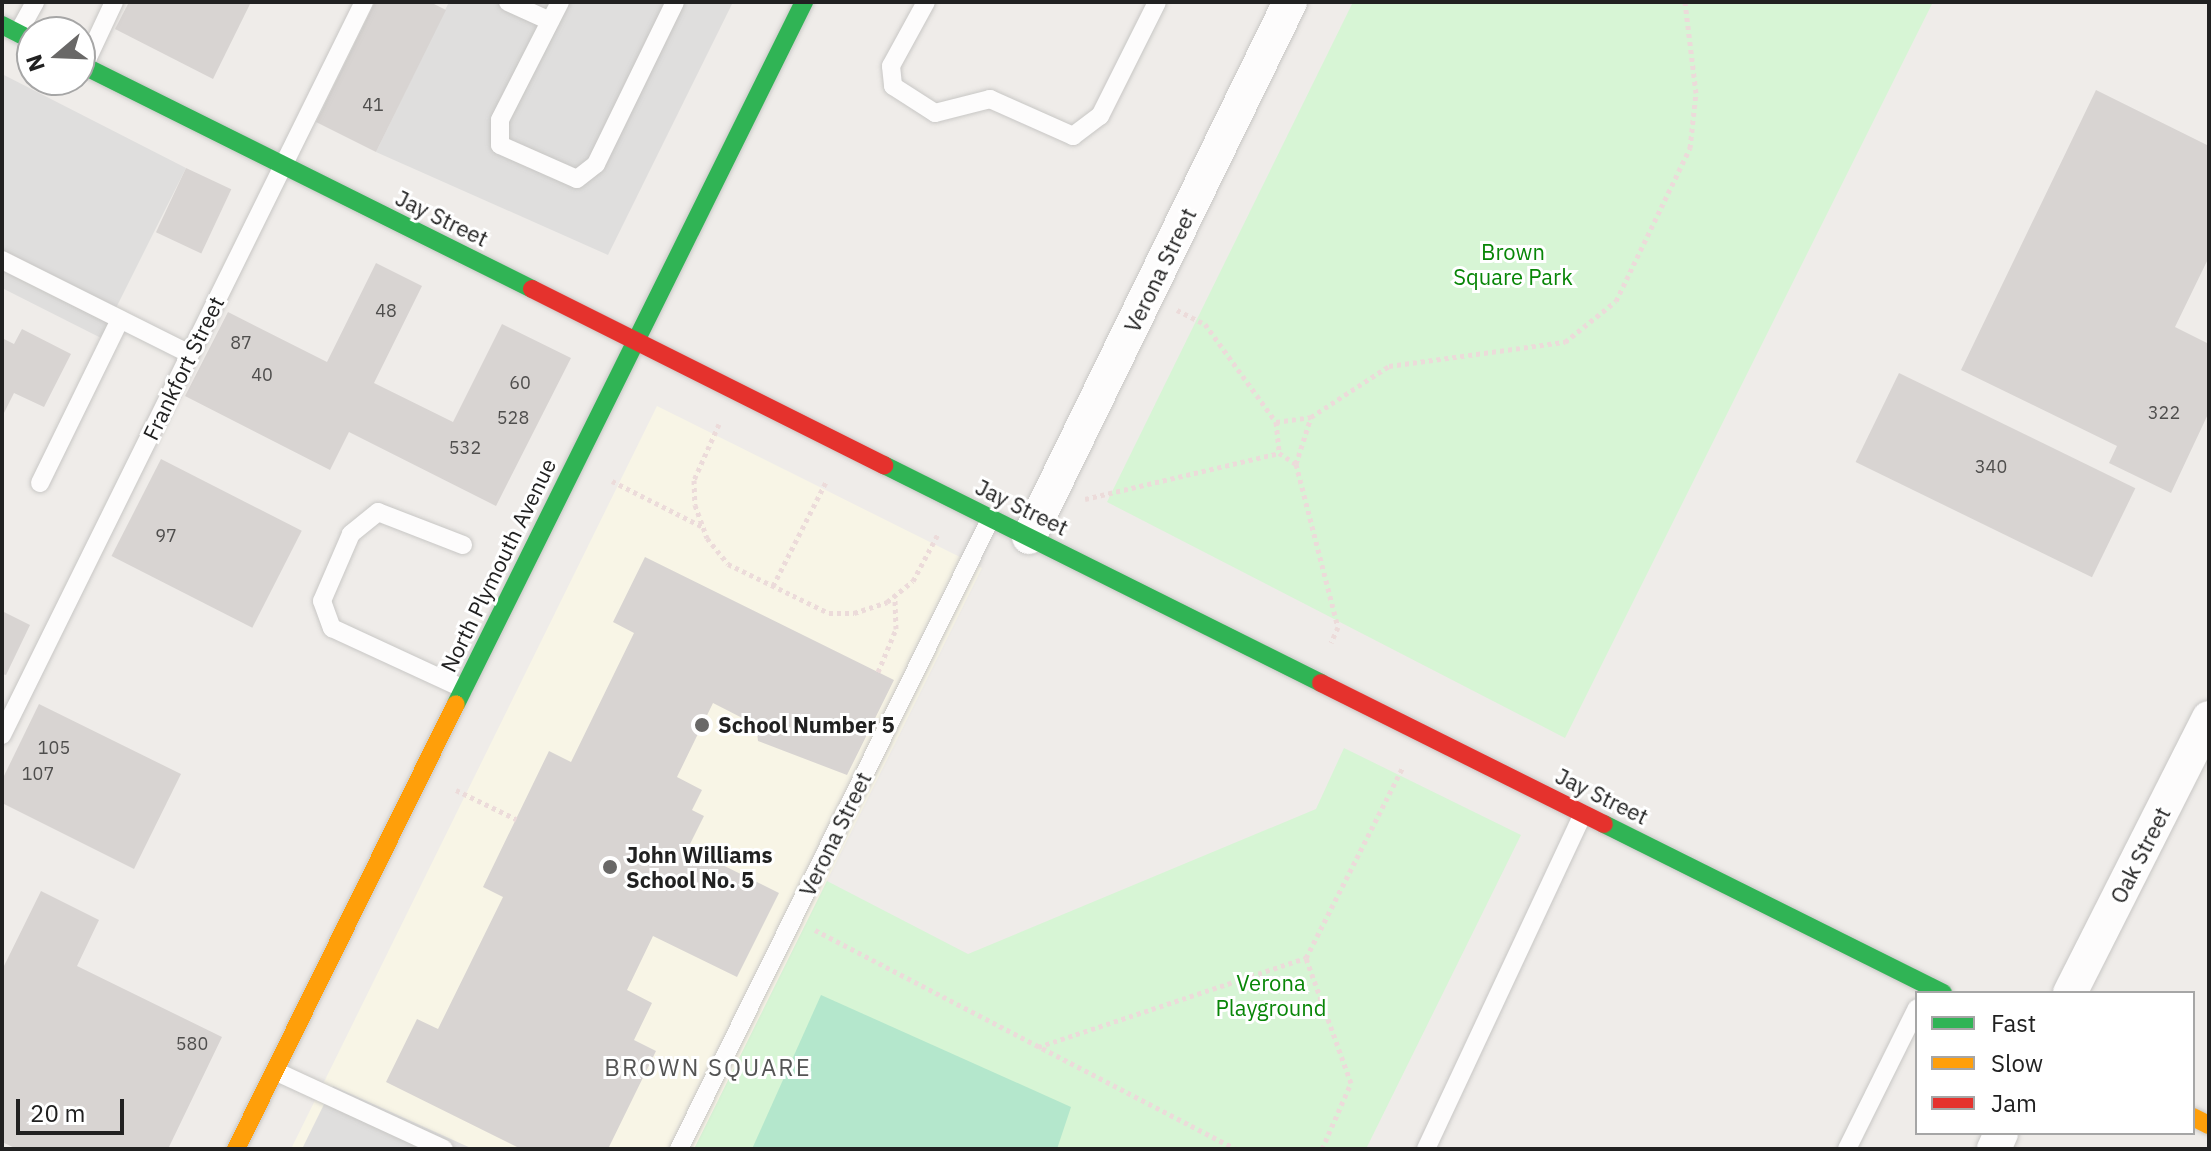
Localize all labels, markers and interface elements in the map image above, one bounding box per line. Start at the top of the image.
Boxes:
north arrow [16,16,96,96]
text: N [18,51,51,76]
house number: 41 [362,94,384,116]
street label: Jay Street [392,184,492,252]
street label: Verona Street [1119,204,1201,336]
park label: Brown Square Park [1453,238,1573,290]
street label: Frankfort Street [137,292,229,444]
house number: 48 [375,300,397,322]
house number: 87 [230,332,252,354]
house number: 40 [251,364,273,386]
house number: 60 [509,372,531,394]
house number: 322 [2148,402,2180,424]
house number: 528 [497,407,529,429]
house number: 532 [449,437,481,459]
street label: North Plymouth Avenue [435,454,561,676]
house number: 340 [1975,456,2007,478]
street label: Jay Street [972,473,1072,541]
house number: 97 [155,525,177,547]
place label: School Number 5 [718,712,895,738]
marker: School Number 5 [693,716,711,734]
house number: 105 [38,737,70,759]
street label: Jay Street [1552,762,1652,830]
house number: 107 [22,763,54,785]
street label: Verona Street [794,768,876,900]
street label: Oak Street [2105,802,2175,908]
place label: John Williams School No. 5 [626,841,773,892]
marker: John Williams School No. 5 [601,858,619,876]
park label: Verona Playground [1216,969,1326,1020]
legend [1915,991,2195,1135]
text: Fast [1991,1007,2036,1039]
house number: 580 [176,1033,208,1055]
text: Slow [1991,1047,2043,1079]
district label: BROWN SQUARE [604,1054,812,1082]
scale bar [20,1083,128,1133]
text: Jam [1991,1087,2037,1119]
text: 20 m [30,1097,85,1129]

